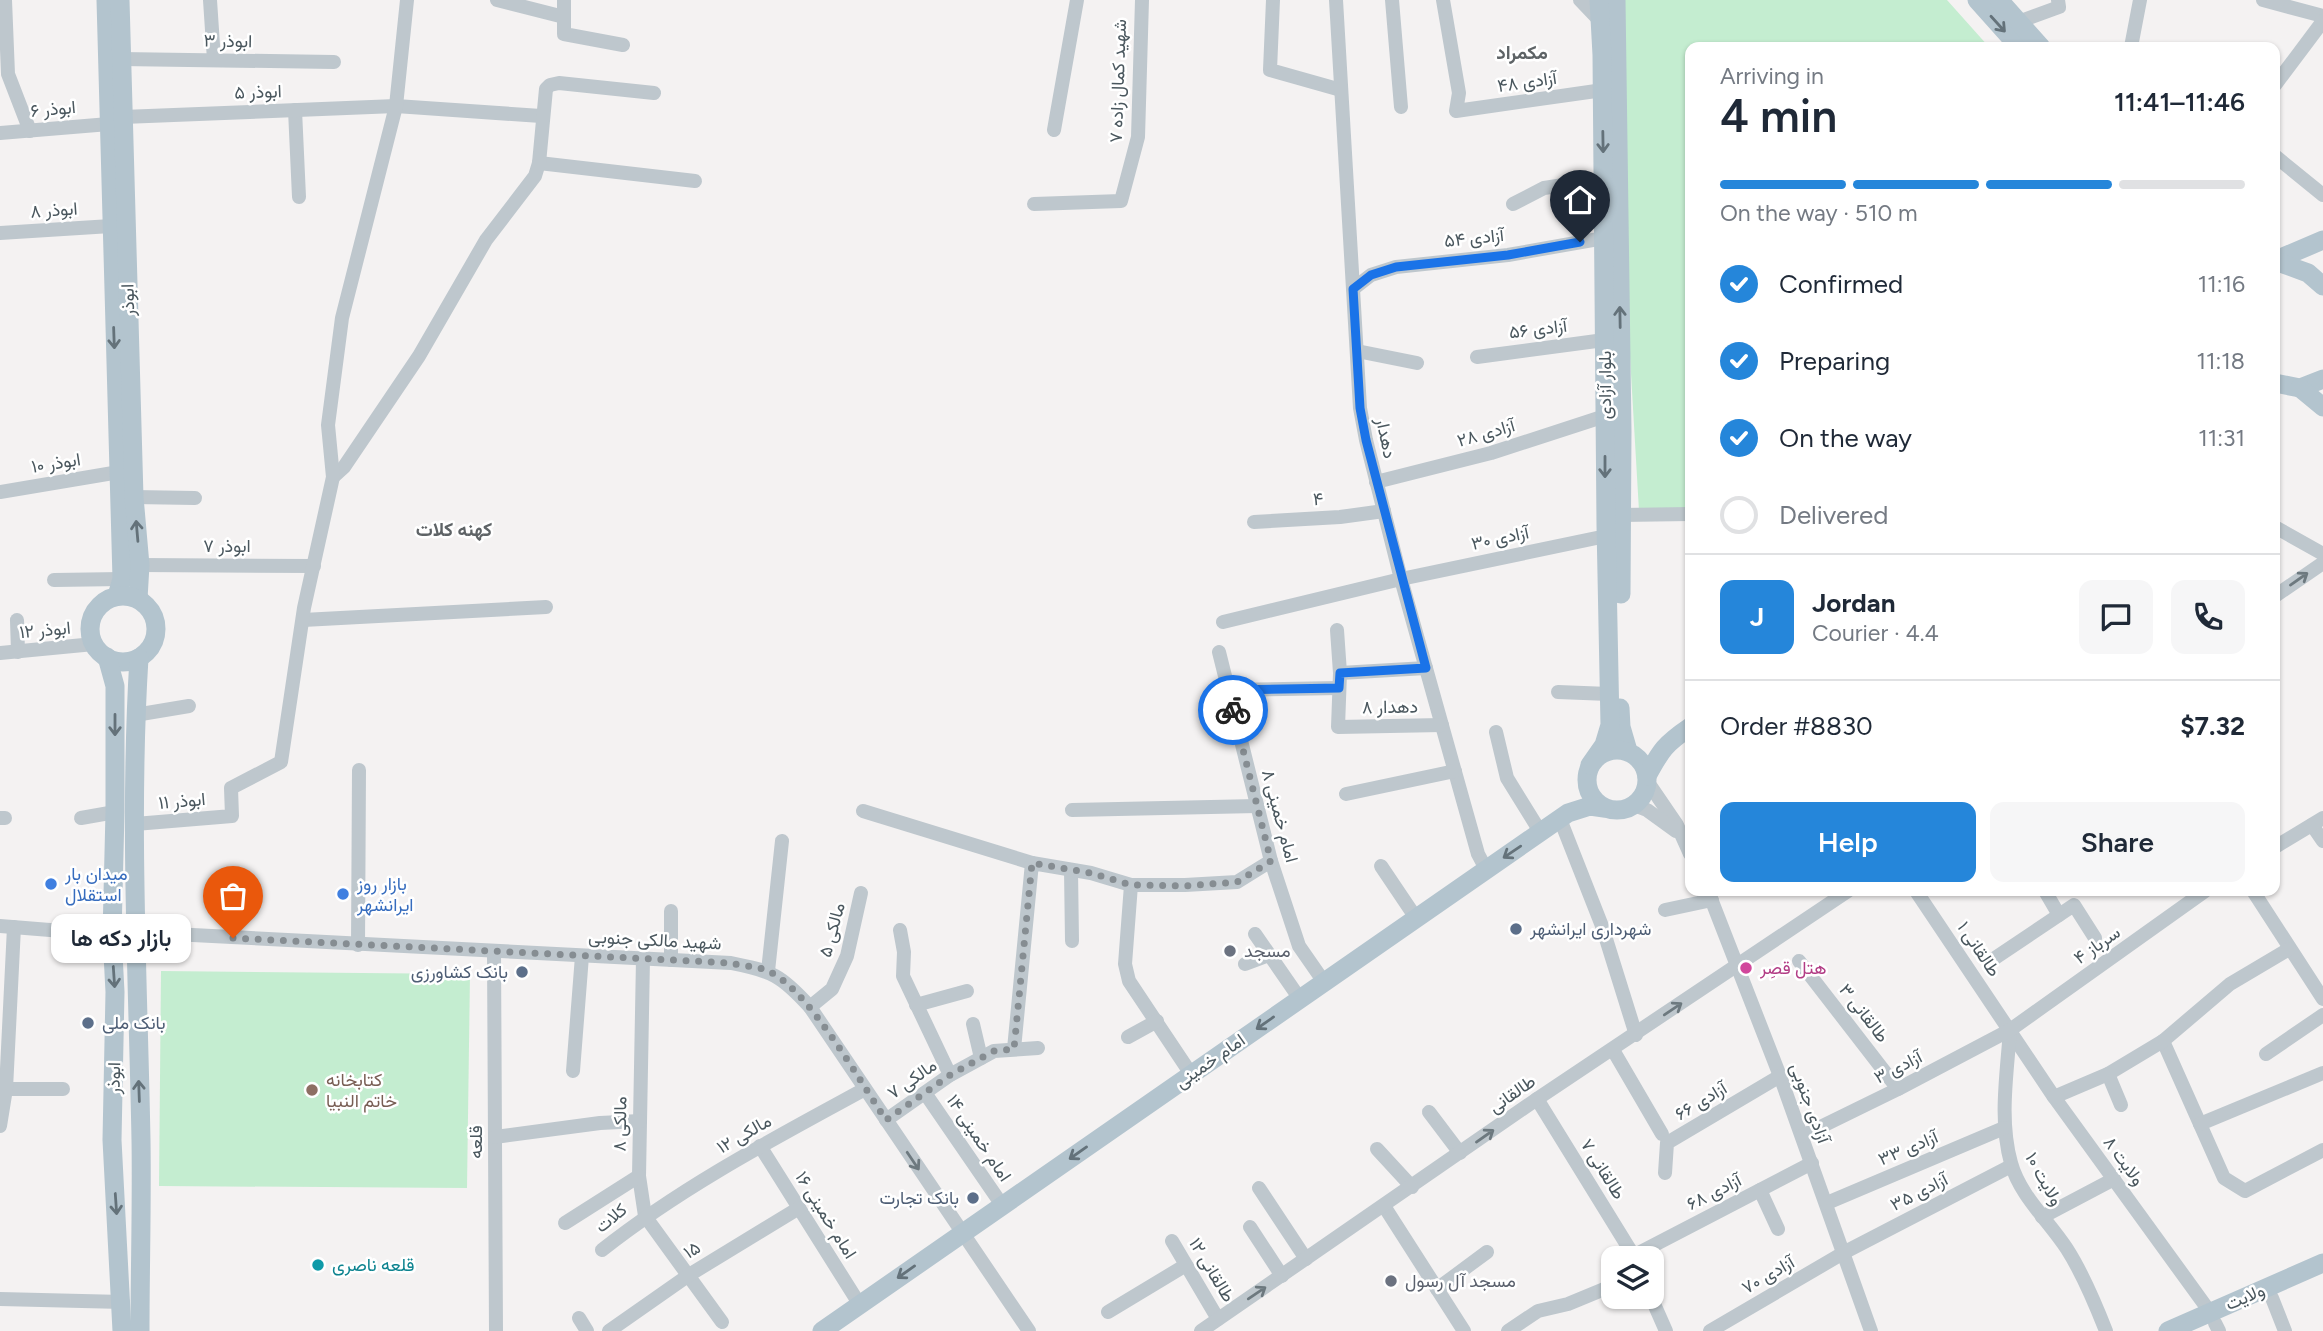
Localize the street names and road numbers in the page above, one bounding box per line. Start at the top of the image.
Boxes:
street label: شهید کمال زاده ۷ [1105,19,1131,143]
street label: ابوذر ۳ [204,30,252,52]
street label: آزادی ۴۸ [1496,67,1560,97]
street label: ابوذر ۵ [234,80,282,104]
street label: ابوذر ۶ [29,96,77,122]
street label: ابوذر ۸ [30,197,78,223]
street label: آزادی ۵۴ [1443,224,1507,252]
street label: ابوذر [116,283,140,318]
street label: آزادی ۵۶ [1508,314,1570,343]
street label: بلوار آزادی [1594,351,1616,419]
street label: آزادی ۲۸ [1455,414,1519,452]
street label: دهدار [1371,415,1401,460]
street label: ابوذر ۱۰ [30,448,82,478]
street label: ۴ [1312,488,1324,510]
street label: آزادی ۳۰ [1469,521,1533,555]
street label: ابوذر ۷ [203,535,251,557]
street label: ابوذر ۱۲ [18,617,72,643]
street label: دهدار ۸ [1362,696,1418,718]
street label: امام خمینی ۸ [1256,767,1303,865]
street label: ابوذر ۱۱ [158,788,206,814]
street label: مالکی ۵ [814,900,850,960]
street label: طالقانی ۱ [1953,917,2005,981]
street label: سرباز ۴ [2070,921,2124,969]
street label: شهید مالکی جنوبی [588,926,722,954]
street label: طالقانی ۳ [1834,979,1894,1047]
street label: امام خمینی [1171,1029,1250,1094]
street label: آزادی ۳ [1870,1045,1927,1088]
street label: مالکی ۷ [883,1054,941,1104]
street label: آزادی جنوبی [1785,1060,1835,1148]
street label: ابوذر [103,1062,125,1095]
street label: طالقانی [1484,1070,1540,1118]
street label: آزادی ۶۶ [1671,1076,1732,1125]
street label: امام خمینی ۱۴ [941,1090,1016,1186]
street label: مالکی ۸ [609,1096,631,1152]
street label: مالکی ۱۲ [713,1110,775,1158]
street label: قلعه [465,1125,487,1159]
street label: آزادی ۳۳ [1875,1125,1943,1170]
street label: ولایت ۸ [2099,1132,2149,1190]
street label: طالقانی ۷ [1576,1135,1630,1203]
street label: ولایت ۱۰ [2020,1148,2068,1210]
street label: امام خمینی ۱۶ [790,1167,861,1263]
street label: آزادی ۳۵ [1887,1167,1953,1216]
street label: آزادی ۶۸ [1683,1168,1747,1215]
street label: کلات [591,1199,631,1237]
street label: طالقانی ۱۲ [1184,1234,1240,1306]
street label: ۱۵ [680,1236,704,1264]
street label: آزادی ۷۰ [1738,1250,1800,1299]
street label: ولایت [2222,1279,2268,1315]

